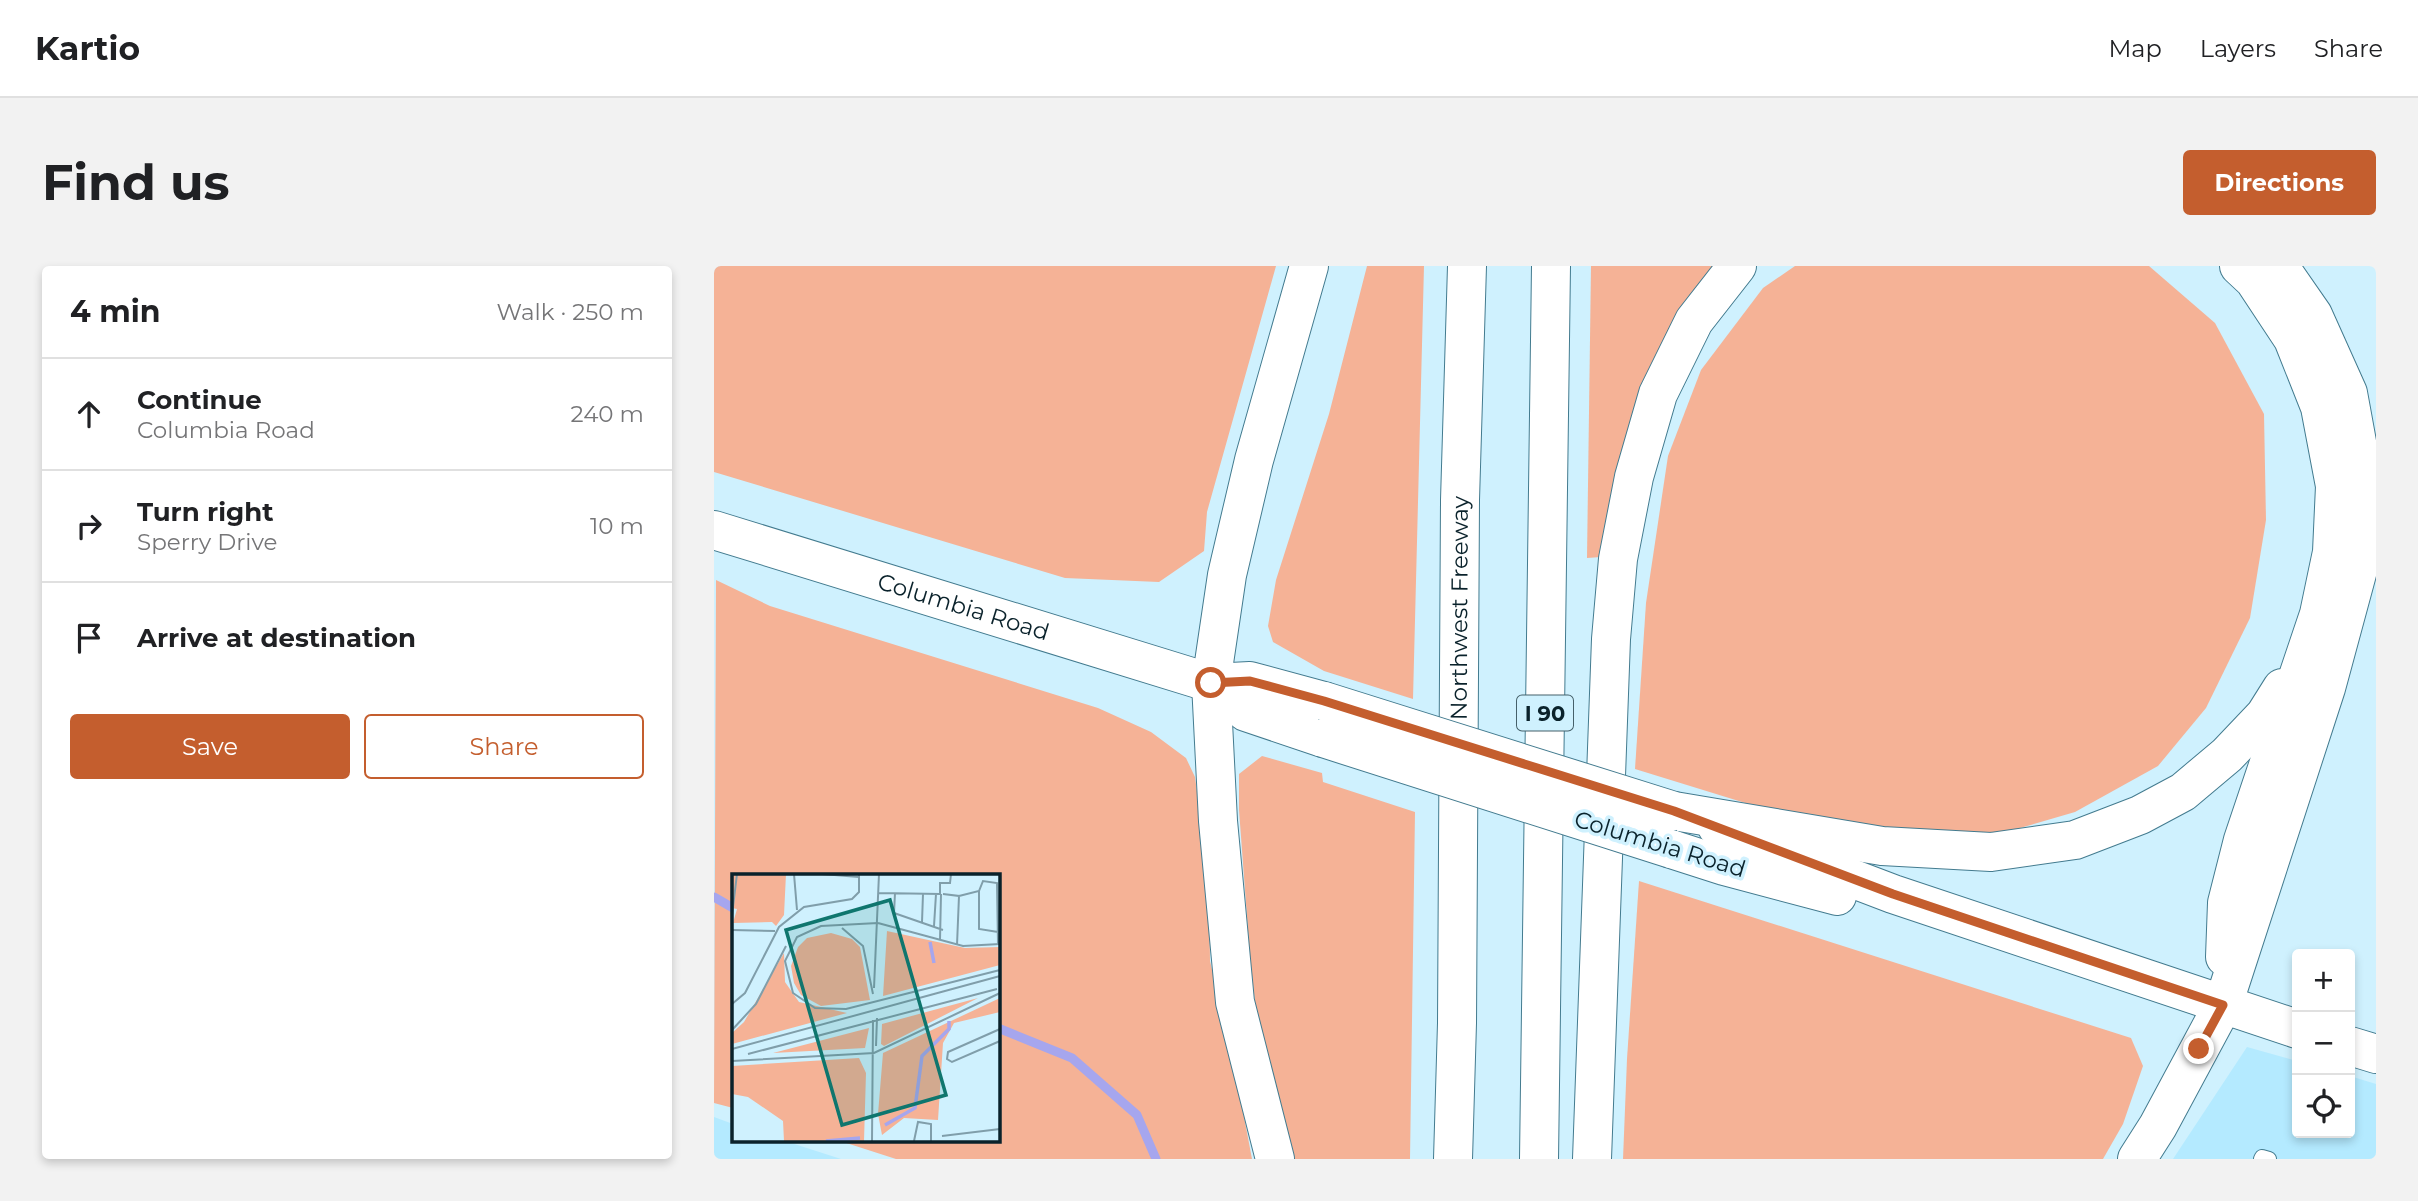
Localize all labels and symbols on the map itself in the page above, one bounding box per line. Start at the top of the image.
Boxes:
street label: Northwest Freeway [1445,495,1474,720]
street label: Columbia Road [874,567,1053,646]
route start [1195,667,1226,698]
road number: I 90 [1517,696,1573,730]
street label: Columbia Road [1571,805,1749,883]
inset map [732,874,999,1142]
route end [2183,1033,2214,1064]

